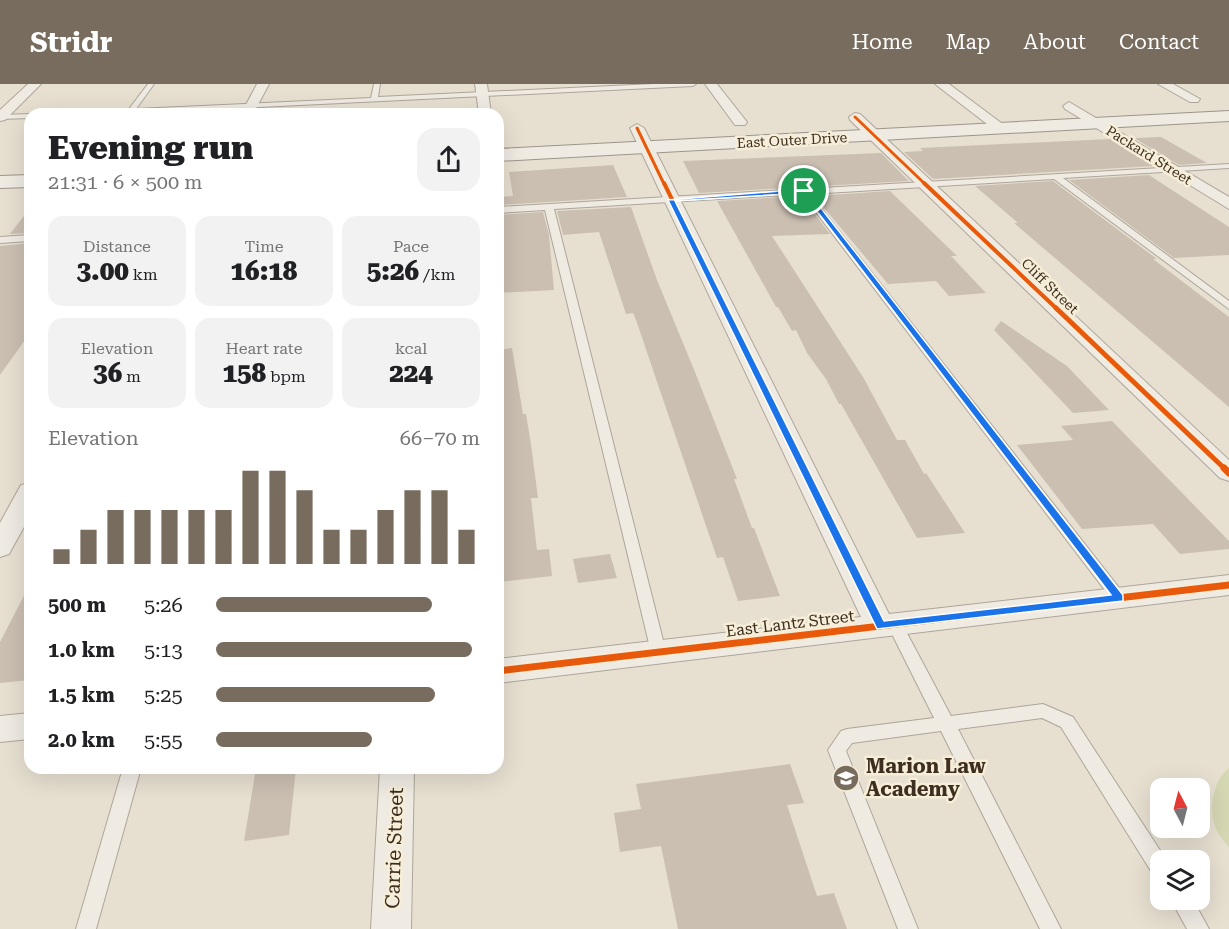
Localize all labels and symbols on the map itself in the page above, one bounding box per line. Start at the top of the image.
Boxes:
street label: Packard Street [1103,122,1195,188]
street label: East Outer Drive [736,129,848,151]
pin [778,165,829,216]
street label: Cliff Street [1018,255,1082,317]
street label: East Lantz Street [725,606,855,641]
place label: Marion Law Academy [866,754,987,801]
school or university icon: Marion Law Academy [831,763,861,793]
north arrow [1150,778,1210,838]
street label: Carrie Street [380,786,408,909]

